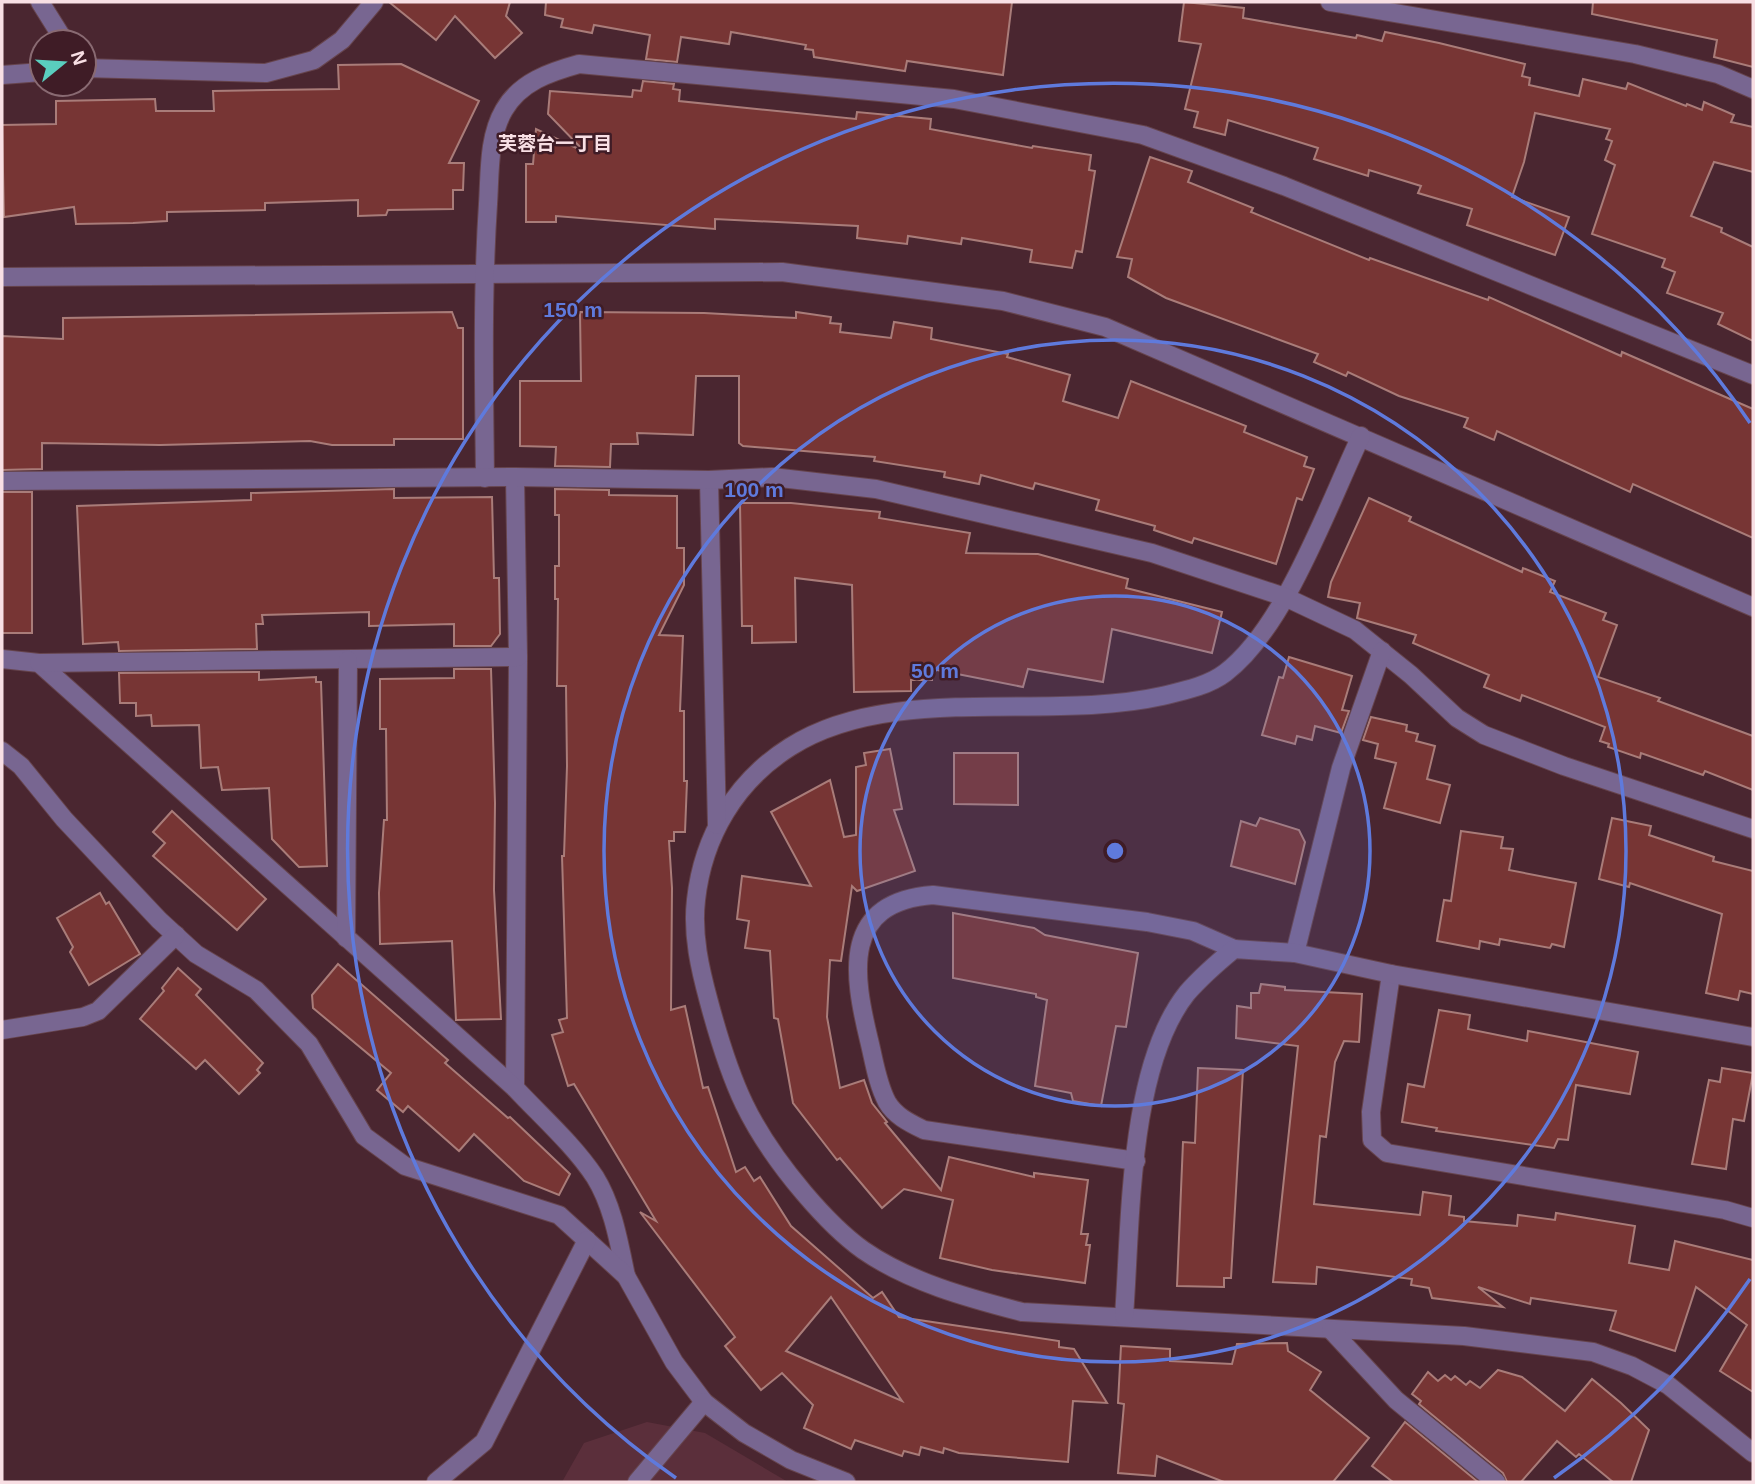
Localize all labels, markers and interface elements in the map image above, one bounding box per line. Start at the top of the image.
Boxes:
north arrow [28,28,98,98]
text: N [67,48,91,68]
district label: 芙蓉台一丁目 [498,133,612,154]
text: 150 m [543,298,603,321]
text: 100 m [724,478,784,501]
text: 50 m [911,659,959,682]
centre of rings [1103,839,1127,863]

